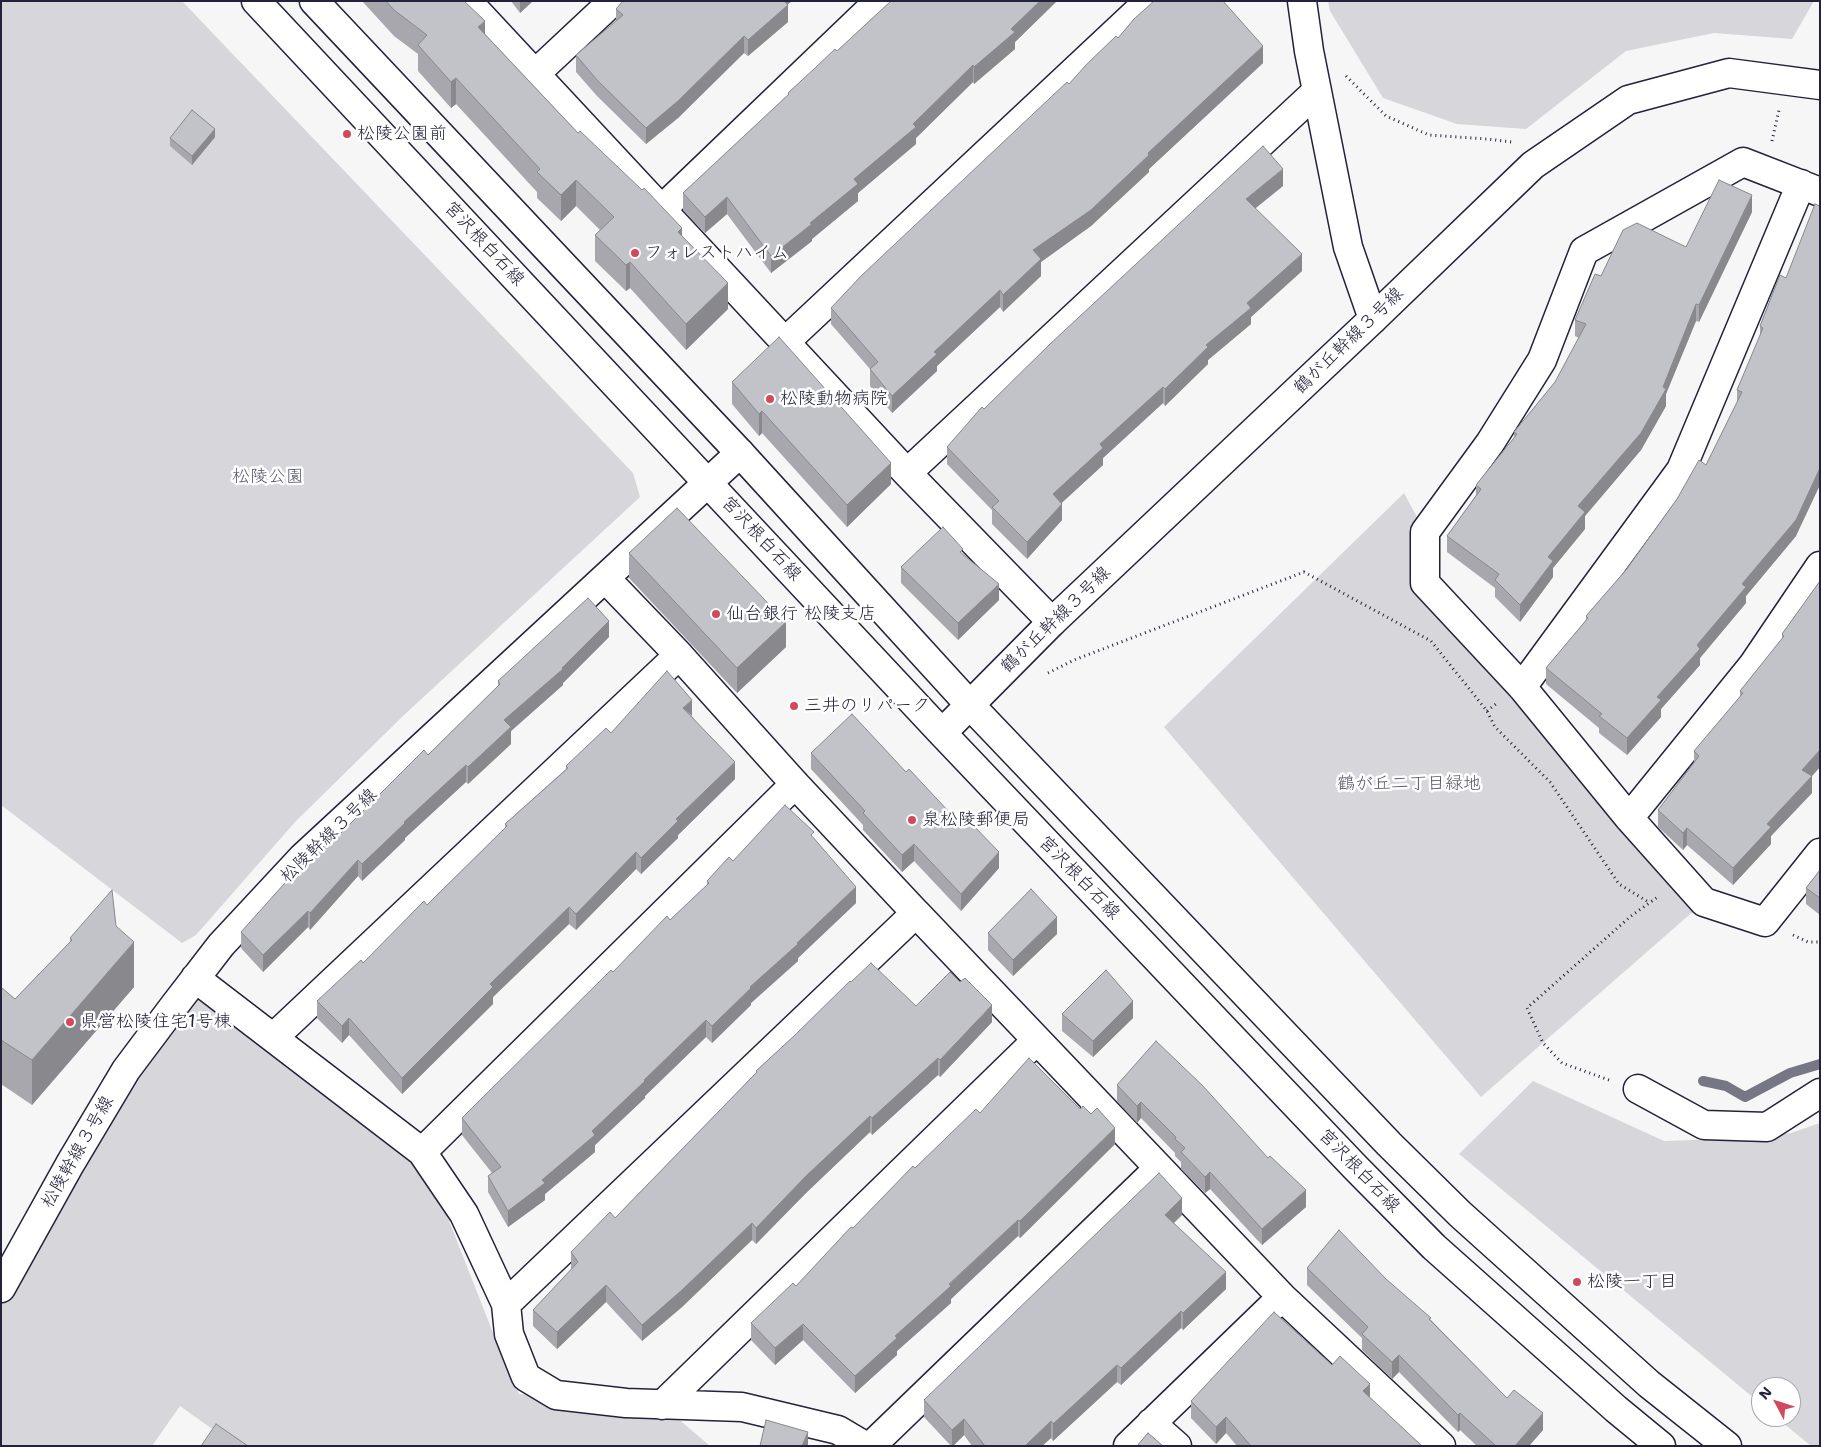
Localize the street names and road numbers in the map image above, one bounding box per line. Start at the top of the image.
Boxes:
street label: 宮沢根白石線 [439,197,529,291]
street label: 鶴が丘幹線３号線 [1290,283,1408,399]
street label: 宮沢根白石線 [716,492,806,586]
street label: 鶴が丘幹線３号線 [997,562,1115,678]
street label: 松陵幹線３号線 [276,784,382,888]
street label: 宮沢根白石線 [1034,832,1124,924]
street label: 松陵幹線３号線 [37,1092,119,1212]
street label: 宮沢根白石線 [1314,1125,1404,1217]

